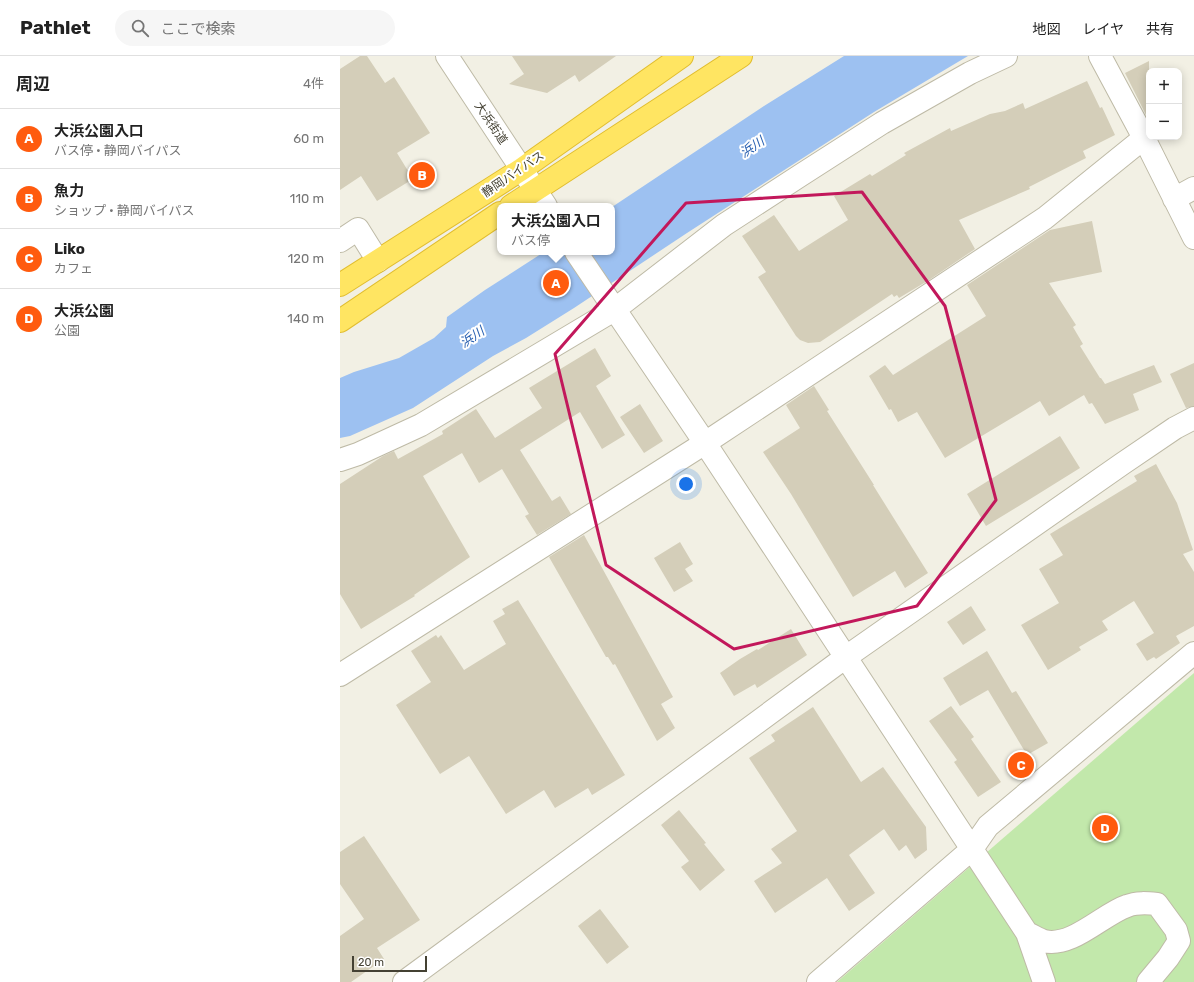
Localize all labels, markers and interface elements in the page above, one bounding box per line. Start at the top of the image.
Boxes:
search box [115,10,395,46]
text: Pathlet [20,16,91,39]
icon: search [129,17,151,39]
text: ここで検索 [161,20,236,38]
text: 地図 [1032,21,1060,38]
text: レイヤ [1082,21,1124,38]
text: 共有 [1146,21,1174,38]
map controls [1146,68,1182,140]
button: + [1146,68,1182,104]
text: 周辺 [16,74,50,94]
text: 4件 [303,76,324,91]
street label: 大浜街道 [472,99,510,147]
button: − [1146,104,1182,140]
text: 大浜公園入口 [54,122,144,140]
text: A [24,131,34,146]
text: 60 m [293,131,324,146]
water label: 浜川 [737,132,769,160]
text: バス停 · 静岡バイパス [54,143,181,158]
street label: 静岡バイパス [479,148,547,200]
pin: B [409,160,435,190]
text: 魚力 [54,182,84,200]
text: B [24,191,34,206]
text: 110 m [290,191,324,206]
text: ショップ · 静岡バイパス [54,203,194,218]
popup [497,203,615,255]
text: 大浜公園入口 [511,212,601,230]
text: バス停 [511,233,550,248]
text: Liko [54,240,85,258]
text: C [24,251,34,266]
text: 120 m [288,251,324,266]
text: カフェ [54,261,93,276]
pin: A [543,268,569,298]
text: 大浜公園 [54,302,114,320]
text: D [24,311,34,326]
text: 140 m [287,311,324,326]
water label: 浜川 [457,322,489,350]
text: 公園 [54,323,80,338]
your location [676,474,696,494]
pin: C [1008,750,1034,780]
pin: D [1092,813,1118,843]
scale bar [352,954,427,973]
text: 20 m [358,956,384,969]

